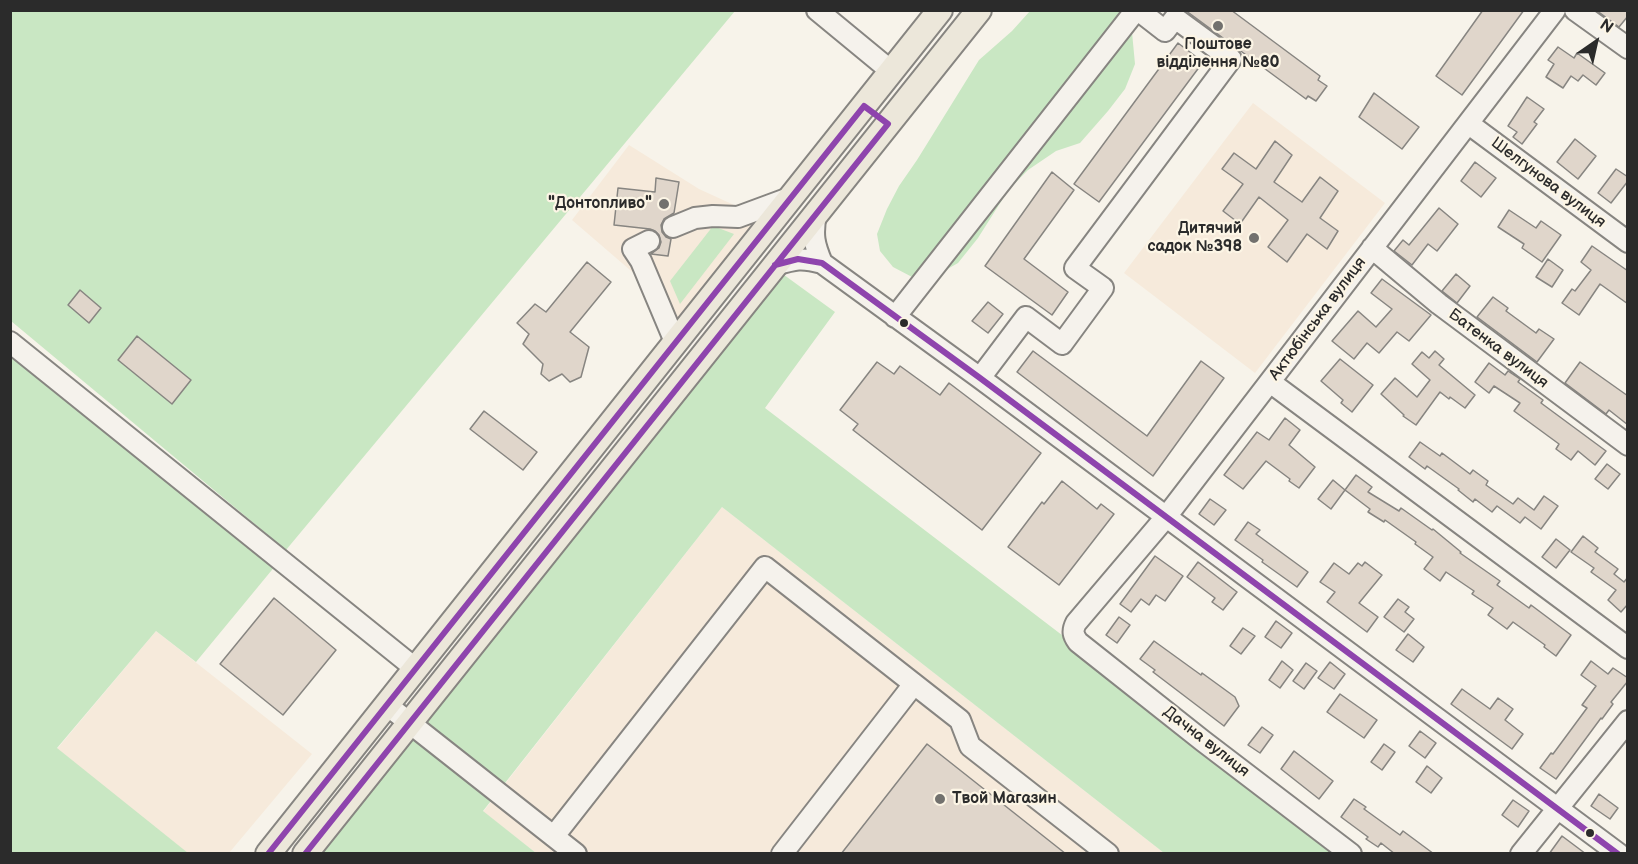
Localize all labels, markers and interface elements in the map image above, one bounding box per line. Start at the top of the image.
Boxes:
north arrow [1566,12,1626,72]
text: N [1596,15,1617,38]
marker: Поштове відділення №80 [1211,19,1225,33]
place label: Поштове відділення №80 [1156,35,1280,73]
street label: Шелгунова вулиця [1487,134,1609,232]
place label: "Донтопливо" [548,194,652,214]
marker: "Донтопливо" [657,197,671,211]
place label: Дитячий садок №398 [1147,219,1242,257]
marker: Дитячий садок №398 [1247,231,1261,245]
street label: Актюбінська вулиця [1265,254,1371,384]
street label: Батенка вулиця [1444,305,1552,393]
unlabelled marker [898,317,910,329]
street label: Дачна вулиця [1159,702,1253,782]
place label: Твой Магазин [952,789,1057,809]
marker: Твой Магазин [933,792,947,806]
unlabelled marker [1584,827,1596,839]

